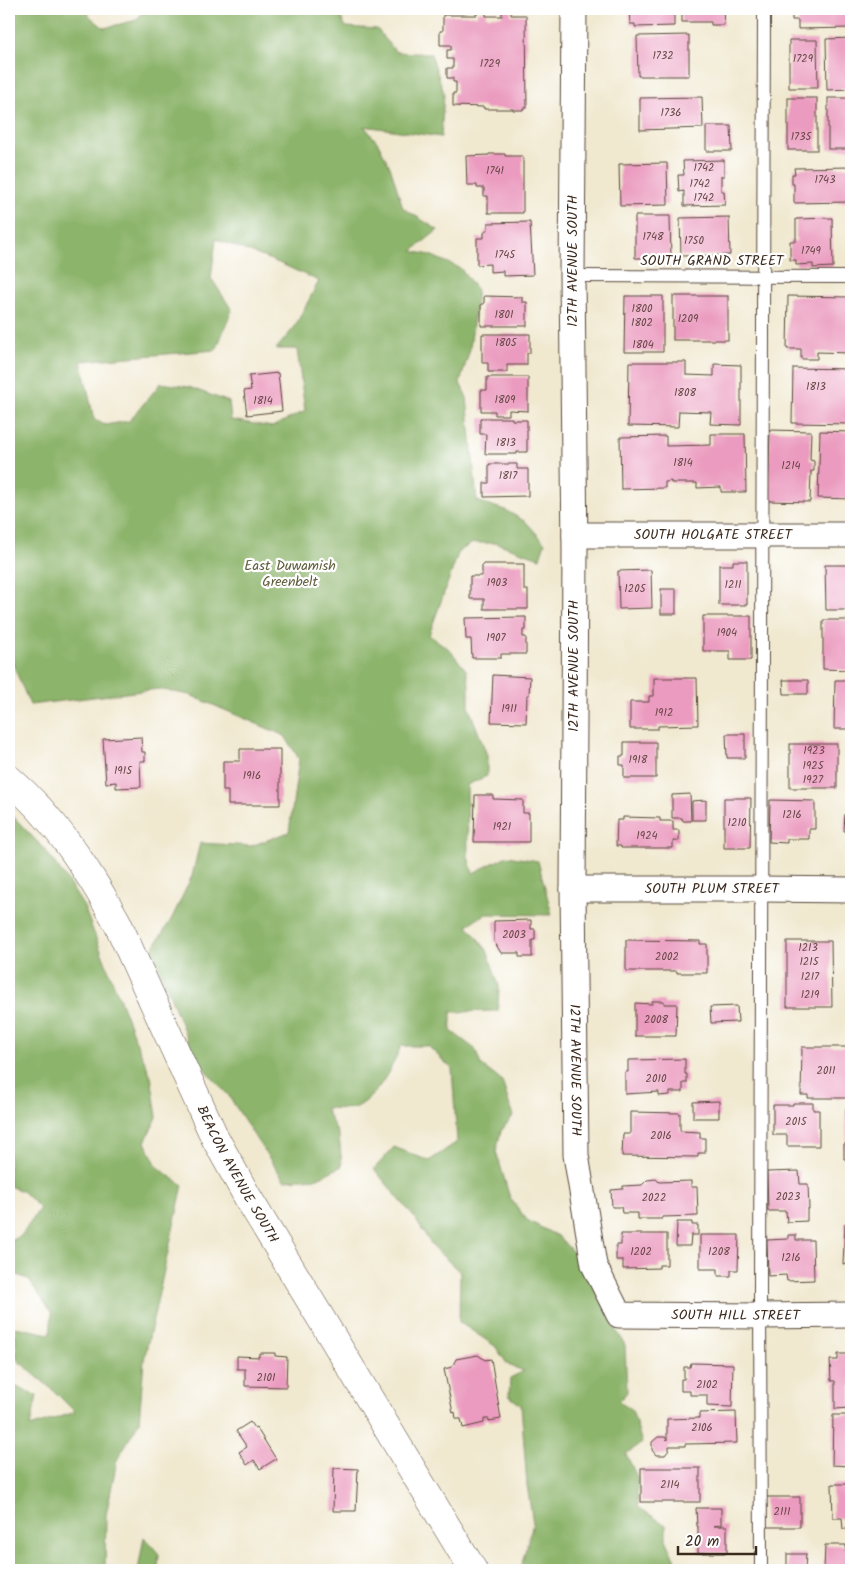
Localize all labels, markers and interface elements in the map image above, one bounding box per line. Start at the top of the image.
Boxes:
house number: 1732 [652,47,674,65]
house number: 1729 [793,50,814,68]
house number: 1729 [480,55,501,73]
house number: 1736 [661,104,681,122]
house number: 1735 [791,128,812,146]
house number: 1742 [694,159,714,177]
house number: 1741 [486,162,504,180]
house number: 1743 [815,171,835,189]
house number: 1742 [690,175,710,193]
house number: 1742 [694,189,714,207]
street label: 12TH AVENUE SOUTH [562,195,584,327]
house number: 1748 [642,228,664,246]
house number: 1750 [684,232,704,250]
house number: 1749 [801,242,822,260]
house number: 1745 [495,246,516,264]
street label: SOUTH GRAND STREET [640,250,785,272]
house number: 1800 [631,300,653,318]
house number: 1801 [494,306,514,324]
house number: 1209 [678,310,699,328]
house number: 1802 [631,314,653,332]
house number: 1805 [495,334,518,352]
house number: 1804 [632,336,654,354]
house number: 1813 [806,378,826,396]
house number: 1808 [674,384,696,402]
house number: 1809 [495,391,516,409]
house number: 1814 [253,392,273,410]
house number: 1813 [496,434,516,452]
house number: 1814 [673,454,693,472]
house number: 1214 [781,457,801,475]
house number: 1817 [499,467,518,485]
street label: SOUTH HOLGATE STREET [634,524,794,546]
park label: East Duwamish Greenbelt [244,555,336,593]
house number: 1903 [487,574,507,592]
house number: 1211 [725,576,741,594]
house number: 1205 [624,580,647,598]
street label: 12TH AVENUE SOUTH [563,600,585,732]
house number: 1904 [717,624,737,642]
house number: 1907 [486,629,507,647]
house number: 1911 [501,700,517,718]
house number: 1912 [655,704,673,722]
house number: 1923 [803,742,825,760]
house number: 1918 [629,751,648,769]
house number: 1925 [802,757,825,775]
house number: 1915 [114,762,133,780]
house number: 1916 [243,767,261,785]
house number: 1927 [803,771,824,789]
house number: 1216 [782,806,802,824]
house number: 1210 [728,814,747,832]
house number: 1921 [493,818,511,836]
house number: 1924 [636,827,658,845]
street label: SOUTH PLUM STREET [645,878,781,900]
house number: 2003 [502,926,526,944]
house number: 1213 [798,939,818,957]
house number: 2002 [655,948,679,966]
house number: 1215 [799,953,820,971]
house number: 1217 [801,968,820,986]
house number: 1219 [801,986,820,1004]
street label: 12TH AVENUE SOUTH [563,1004,587,1136]
house number: 2008 [644,1011,668,1029]
house number: 2011 [817,1062,835,1080]
house number: 2010 [646,1070,667,1088]
street label: BEACON AVENUE SOUTH [191,1102,284,1248]
house number: 2015 [785,1113,808,1131]
house number: 2016 [650,1127,672,1145]
house number: 2023 [776,1188,800,1206]
house number: 2022 [642,1189,666,1207]
house number: 1202 [630,1243,652,1261]
house number: 1208 [708,1243,730,1261]
house number: 1216 [781,1249,801,1267]
street label: SOUTH HILL STREET [671,1304,802,1327]
house number: 2101 [257,1369,275,1387]
house number: 2102 [696,1376,718,1394]
house number: 2106 [691,1419,713,1437]
house number: 2114 [660,1476,680,1494]
house number: 2111 [774,1503,790,1521]
scale bar [678,1524,755,1556]
text: 20 m [685,1530,719,1554]

